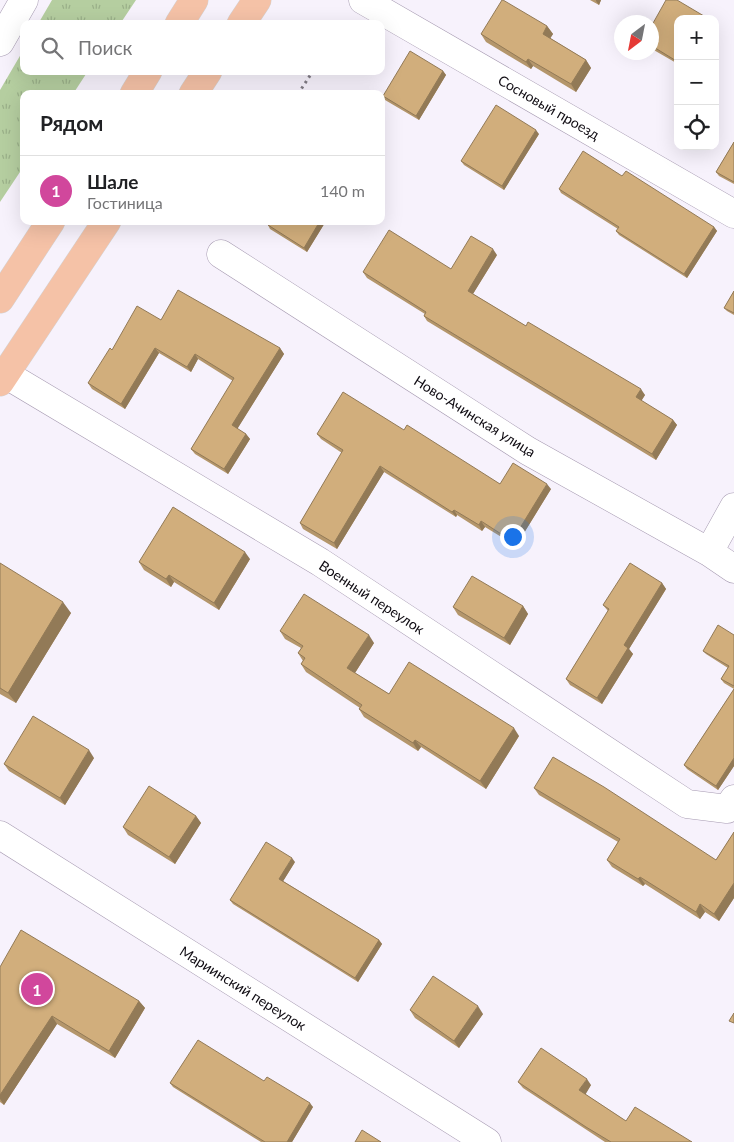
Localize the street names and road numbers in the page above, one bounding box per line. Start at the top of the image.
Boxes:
street label: Сосновый проезд [495,71,603,143]
street label: Ново-Ачинская улица [411,372,539,460]
street label: Военный переулок [316,557,428,638]
street label: Мариинский переулок [177,942,310,1034]

